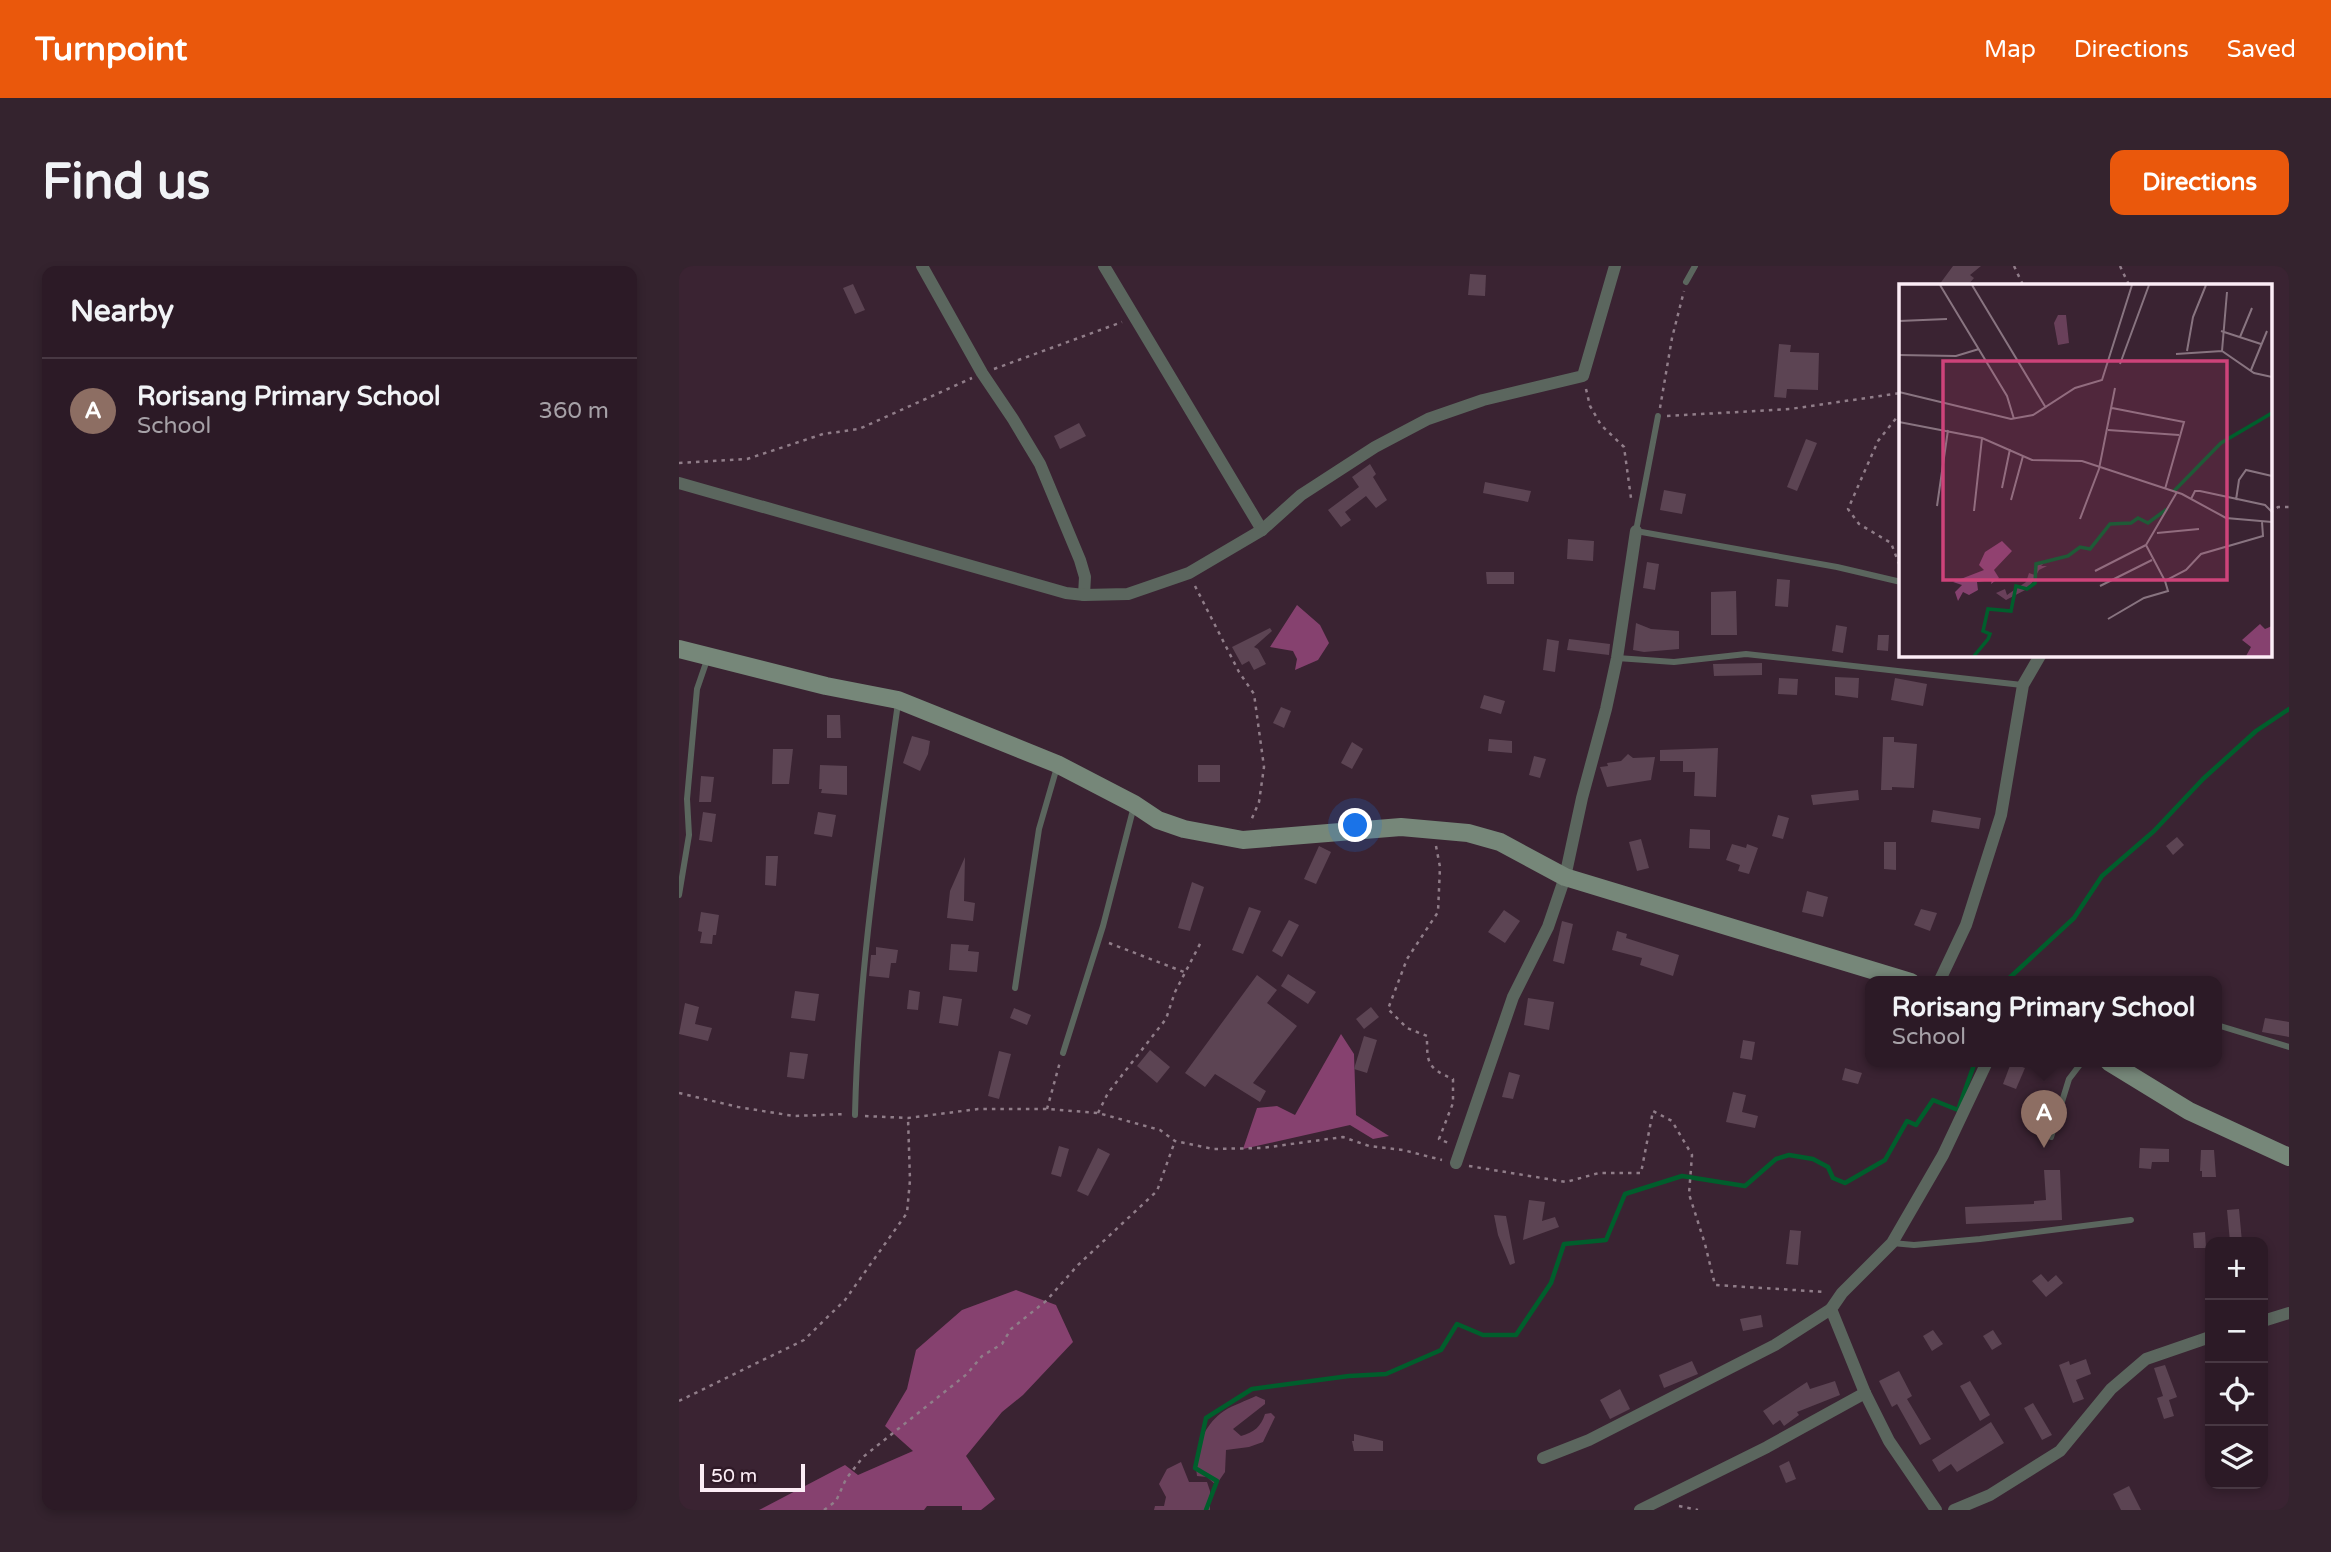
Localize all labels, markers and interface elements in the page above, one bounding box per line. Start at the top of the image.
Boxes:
text: Turnpoint [35,30,187,69]
text: Map [1984,35,2036,64]
text: Directions [2074,35,2189,64]
text: Saved [2227,35,2296,64]
button: Directions [2110,150,2289,215]
text: Find us [42,153,210,212]
inset map [1899,284,2271,656]
text: Nearby [70,293,174,330]
text: Rorisang Primary School [137,381,441,412]
text: A [84,397,102,425]
text: 360 m [539,397,609,425]
text: School [137,412,211,440]
your location [1338,808,1372,842]
popup [1865,976,2222,1067]
text: Rorisang Primary School [1892,992,2195,1023]
text: School [1892,1023,1966,1051]
pin: A [2021,1090,2067,1148]
map controls [2205,1237,2268,1489]
button: + [2205,1237,2268,1300]
button: − [2205,1300,2268,1363]
button: locate [2205,1363,2268,1426]
button: layers [2205,1426,2268,1489]
scale bar [700,1461,805,1493]
text: 50 m [711,1465,757,1487]

